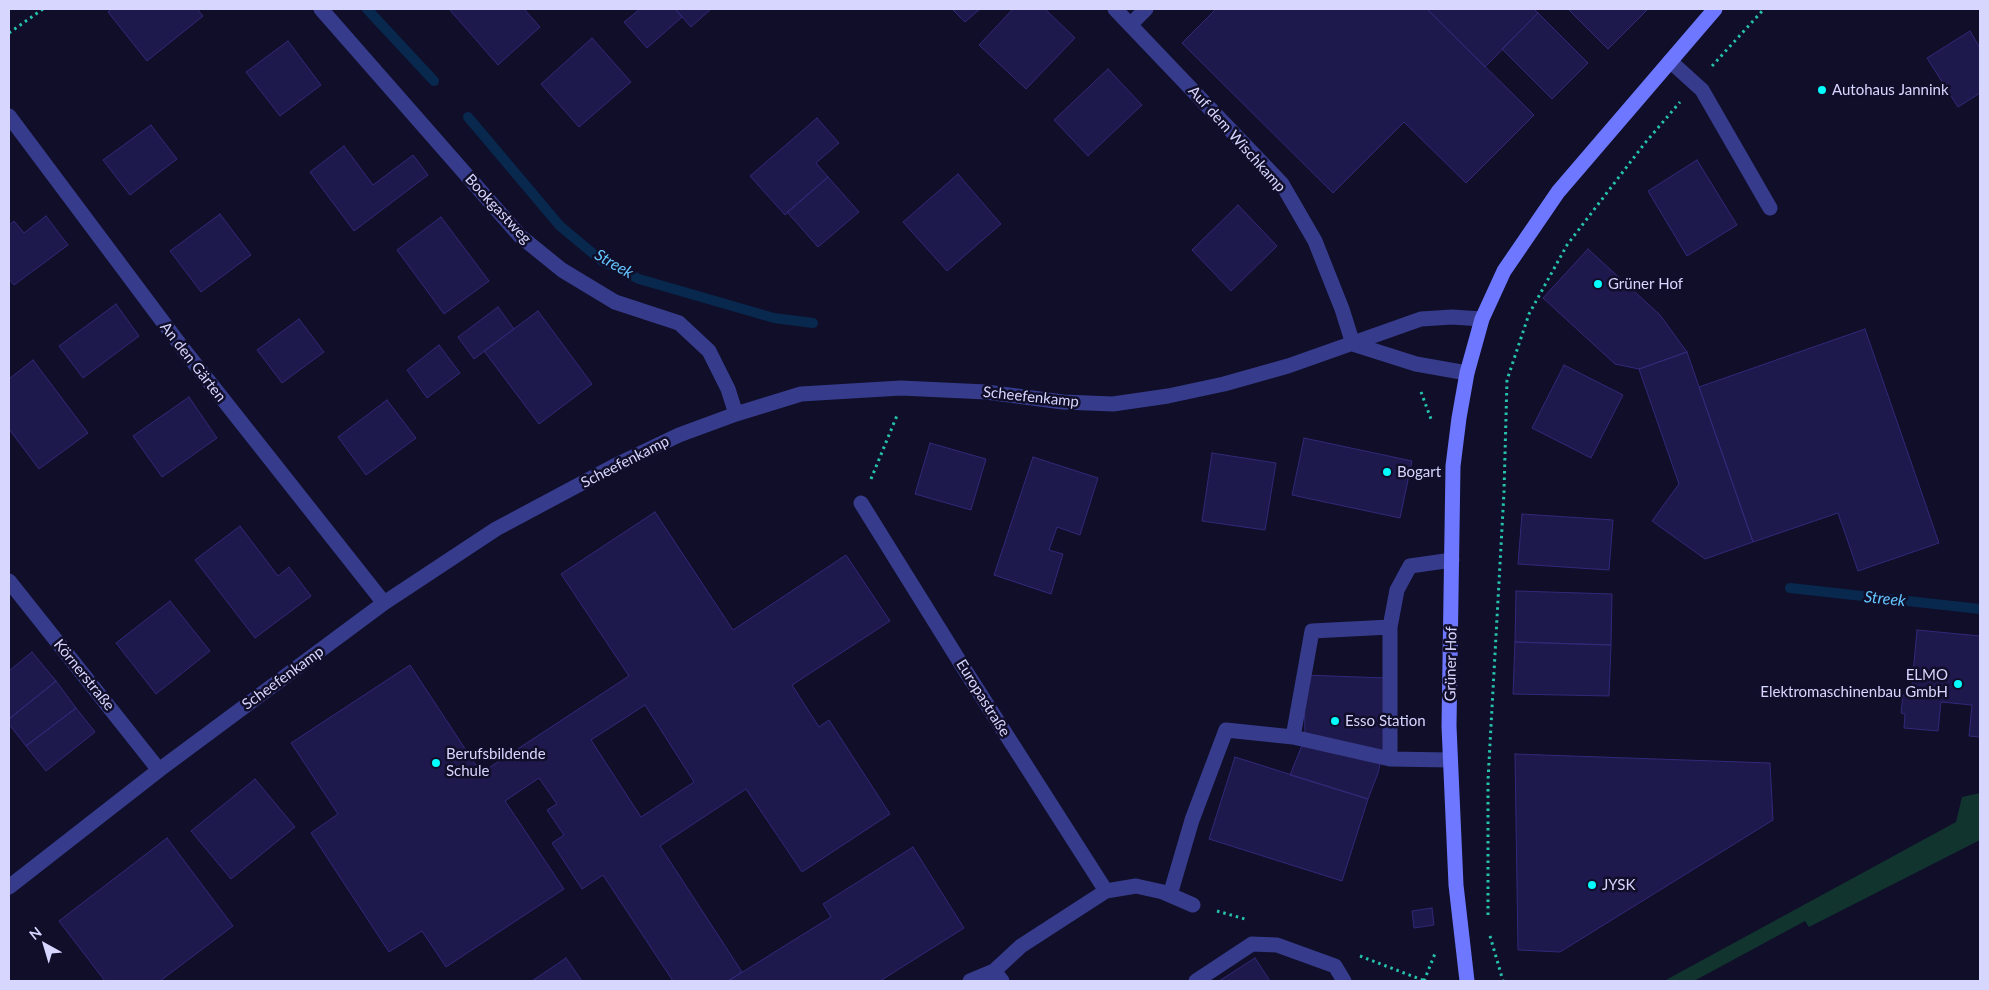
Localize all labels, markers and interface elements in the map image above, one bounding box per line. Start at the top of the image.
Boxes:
place label: Autohaus Jannink [1832,81,1949,99]
street label: Auf dem Wischkamp [1185,82,1289,196]
marker: Autohaus Jannink [1816,84,1828,96]
street label: Bookgastweg [461,170,535,248]
water label: Streek [591,245,637,283]
place label: Grüner Hof [1608,275,1683,293]
marker: Grüner Hof [1592,278,1604,290]
street label: An den Gärten [156,319,230,405]
street label: Scheefenkamp [982,383,1080,411]
street label: Scheefenkamp [578,432,672,492]
place label: Bogart [1397,463,1441,481]
marker: Bogart [1381,466,1393,478]
water label: Streek [1863,587,1907,611]
street label: Grüner Hof [1441,626,1461,702]
street label: Körnerstraße [50,636,118,714]
street label: Scheefenkamp [239,642,327,714]
street label: Europastraße [952,656,1014,740]
place label: ELMO Elektromaschinenbau GmbH [1760,666,1948,701]
marker: ELMO Elektromaschinenbau GmbH [1952,678,1964,690]
place label: Esso Station [1345,712,1426,730]
marker: Esso Station [1329,715,1341,727]
place label: Berufsbildende Schule [446,745,546,780]
marker: Berufsbildende Schule [430,757,442,769]
place label: JYSK [1602,876,1635,894]
marker: JYSK [1586,879,1598,891]
north arrow [20,920,70,970]
text: N [26,923,45,943]

